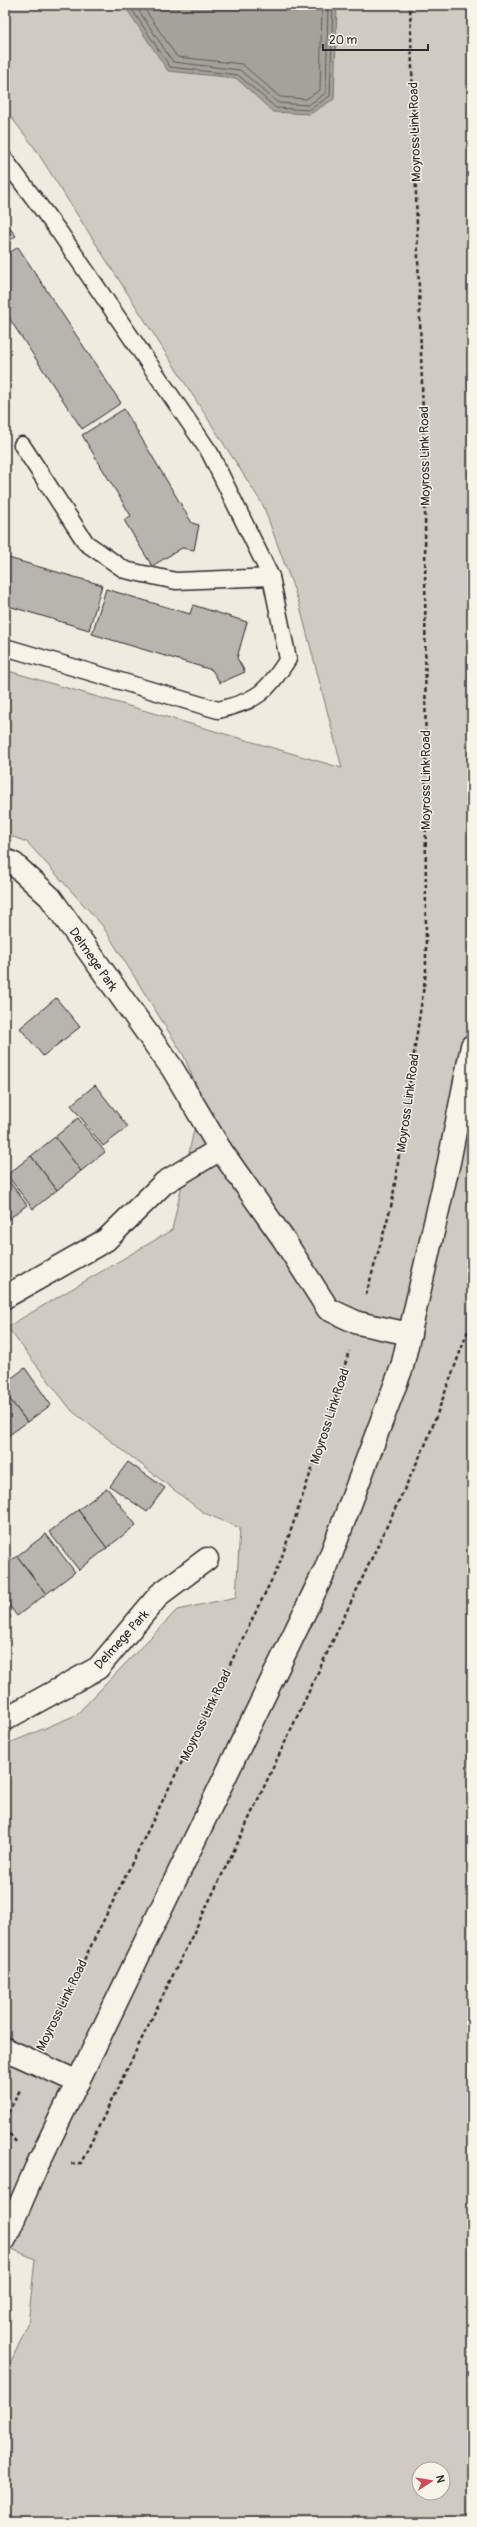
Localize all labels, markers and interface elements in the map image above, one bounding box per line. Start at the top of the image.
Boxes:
scale bar [323,26,428,52]
text: 20 m [329,33,358,48]
street label: Moyross Link Road [405,82,425,182]
street label: Moyross Link Road [416,406,434,506]
street label: Moyross Link Road [418,730,434,830]
street label: Delmege Park [65,925,121,995]
street label: Moyross Link Road [393,1053,423,1154]
street label: Moyross Link Road [307,1366,353,1466]
street label: Delmege Park [91,1606,153,1673]
street label: Moyross Link Road [177,1667,235,1764]
street label: Moyross Link Road [33,1957,91,2054]
north arrow [411,2461,451,2501]
text: N [433,2474,448,2485]

